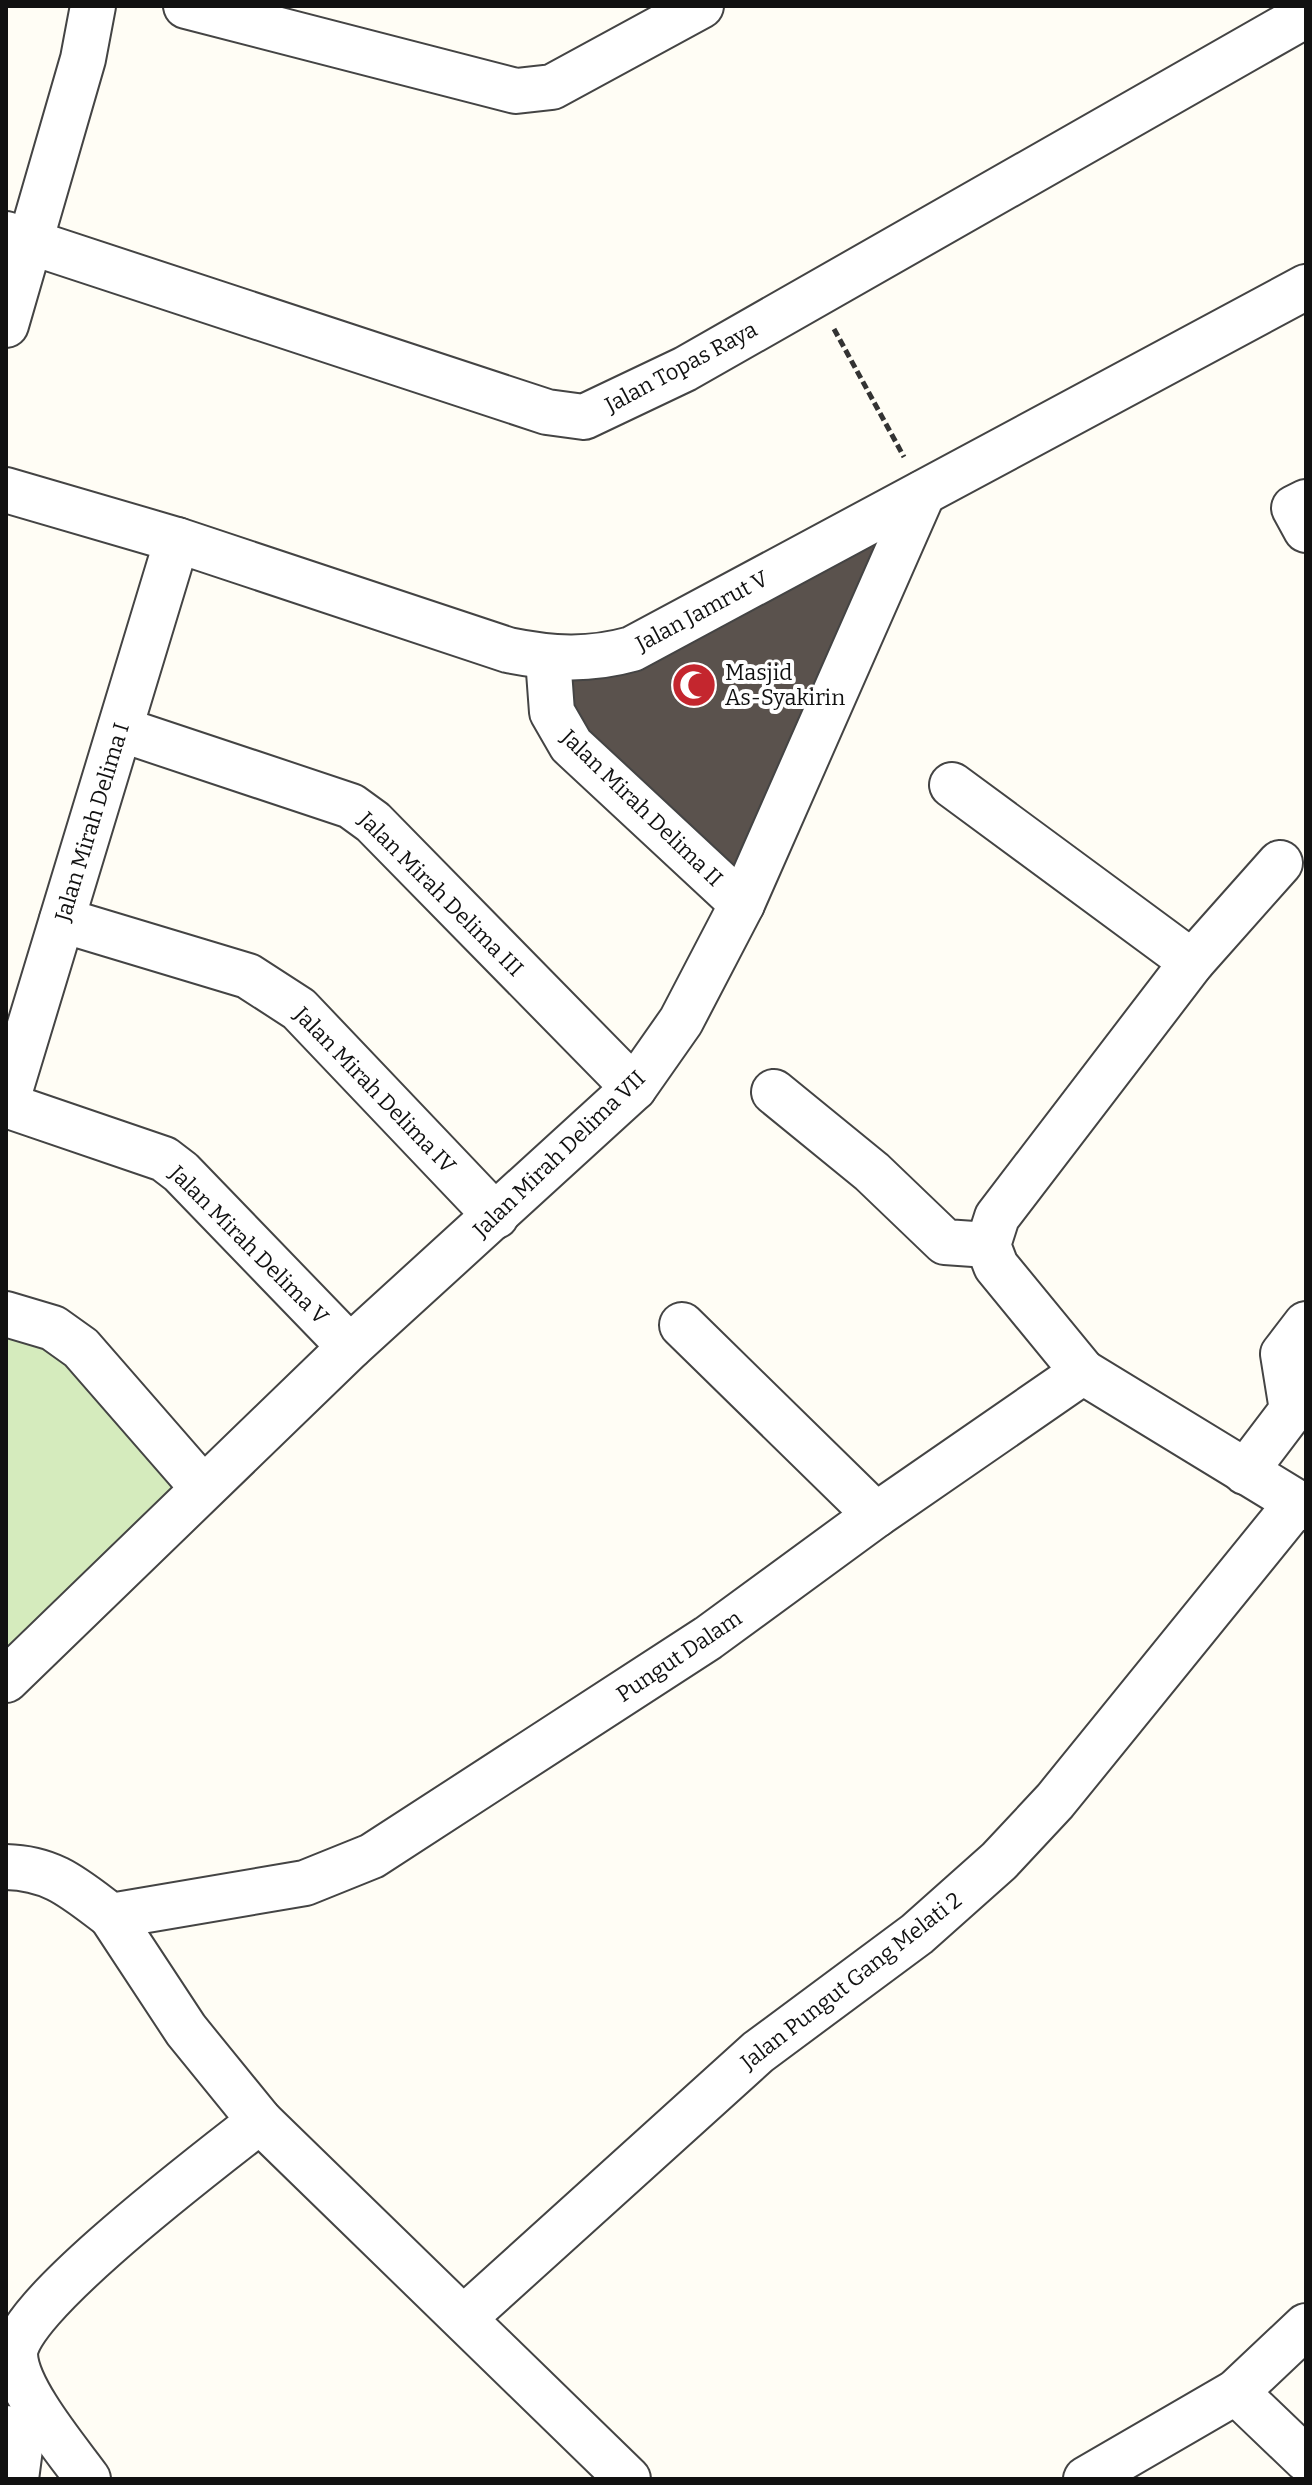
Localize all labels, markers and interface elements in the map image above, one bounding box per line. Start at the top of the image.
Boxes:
street label: Jalan Topas Raya [599,316,762,419]
street label: Jalan Jamrut V [630,564,773,658]
place label: Masjid As-Syakirin [725,659,845,711]
mosque icon: Masjid As-Syakirin [670,661,718,709]
street label: Jalan Mirah Delima I [49,719,135,926]
street label: Jalan Mirah Delima II [555,723,728,892]
street label: Jalan Mirah Delima III [352,805,529,982]
street label: Jalan Mirah Delima IV [288,1000,462,1179]
street label: Jalan Mirah Delima VII [467,1065,651,1244]
street label: Jalan Mirah Delima V [163,1159,335,1331]
street label: Pungut Dalam [611,1604,747,1708]
street label: Jalan Pungut Gang Melati 2 [734,1886,967,2076]

